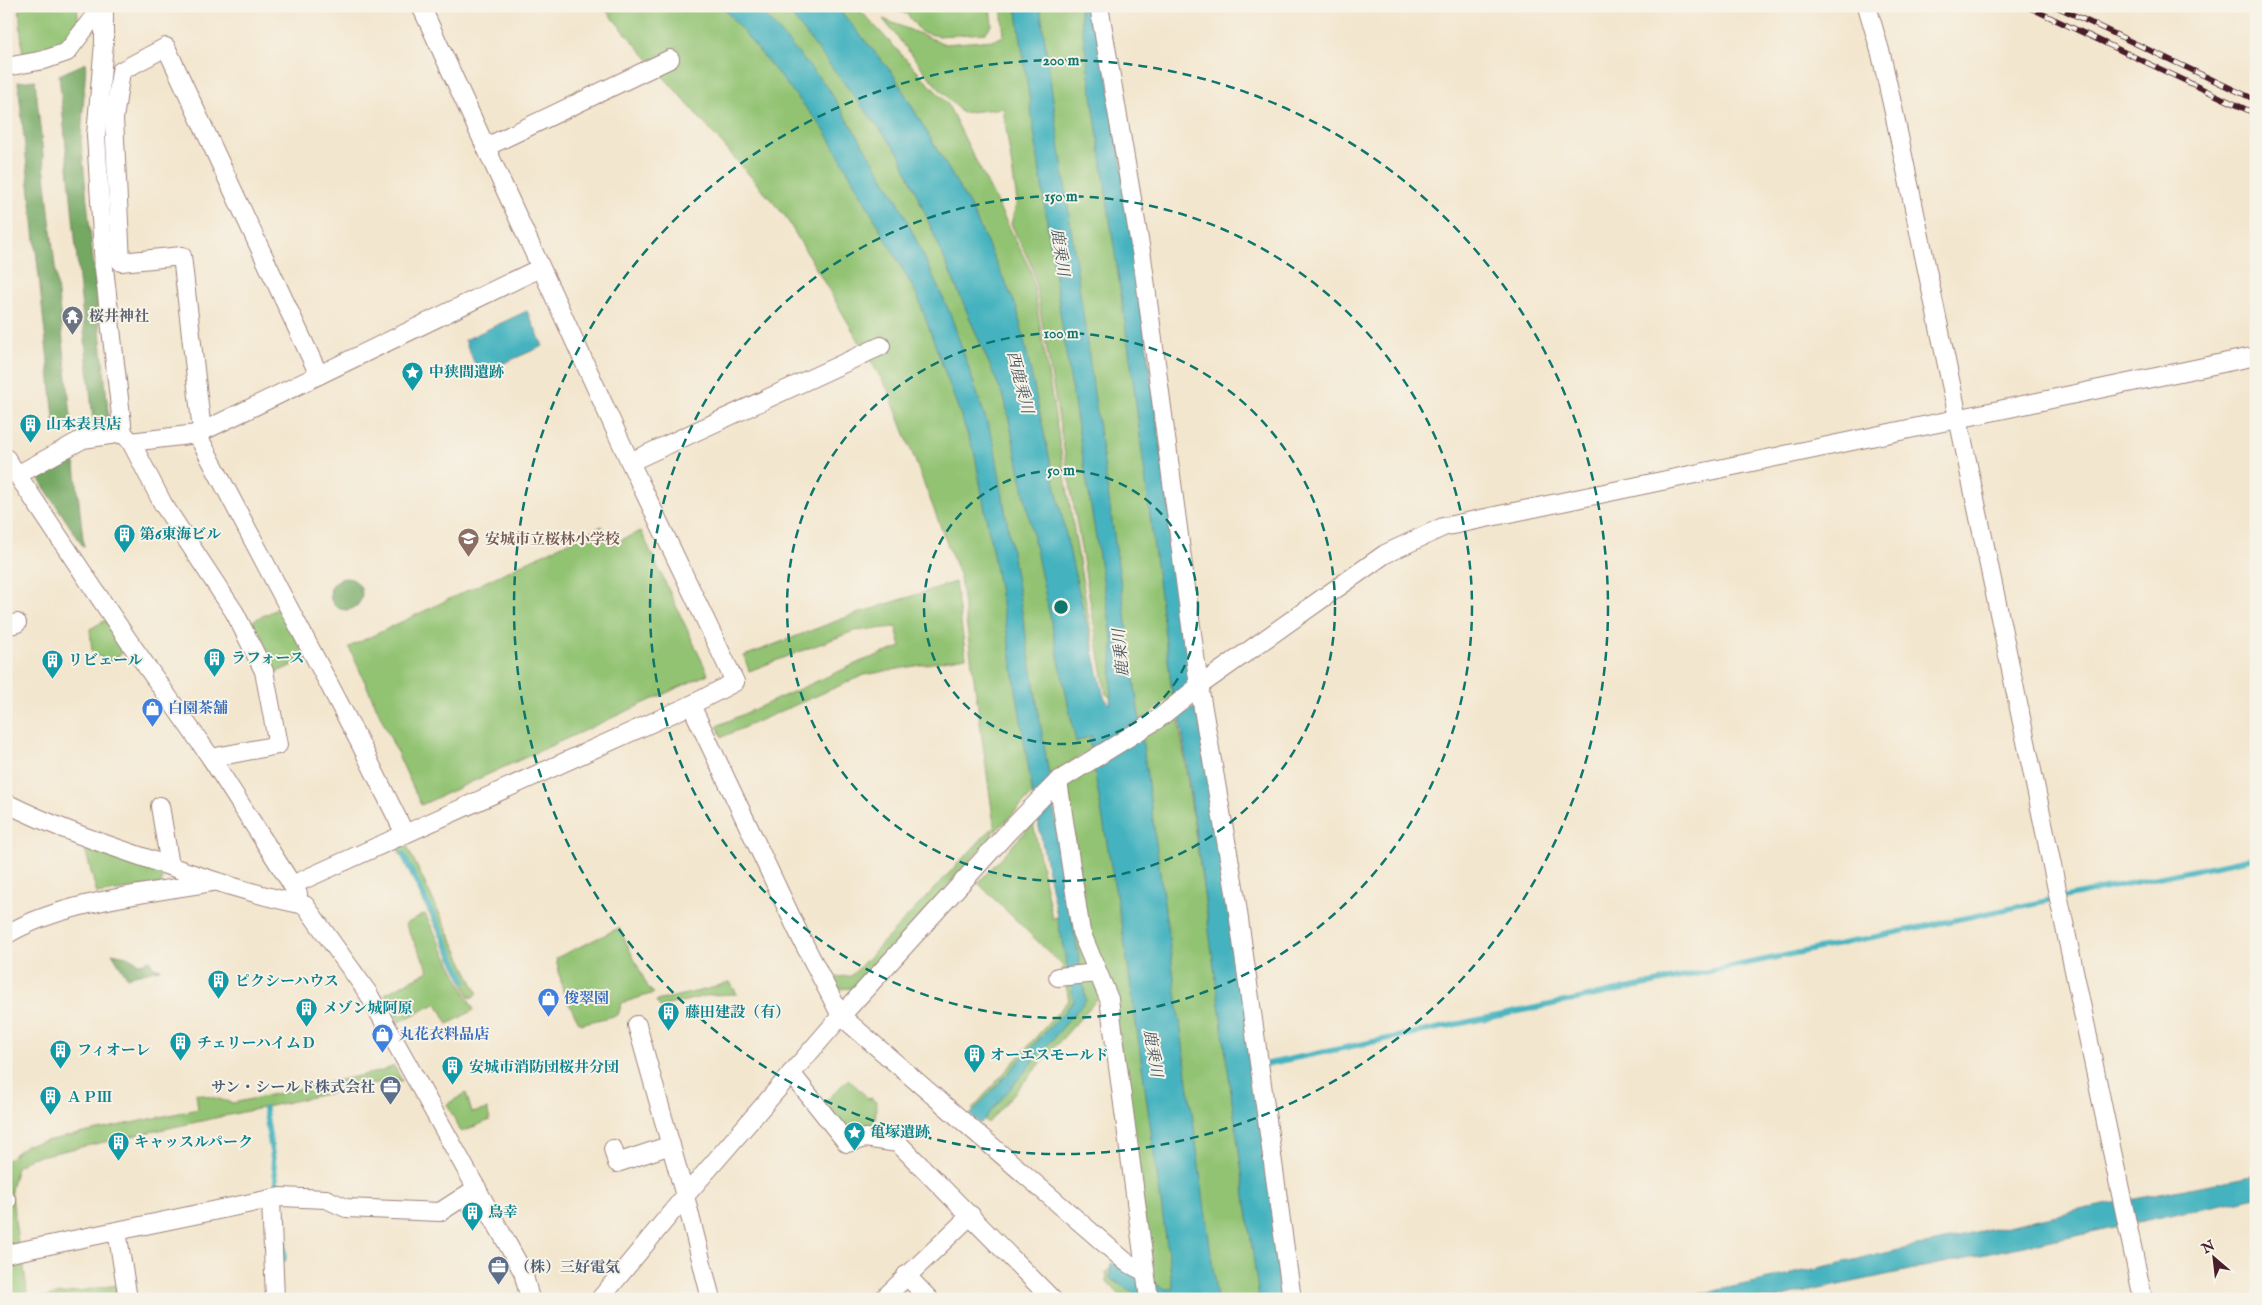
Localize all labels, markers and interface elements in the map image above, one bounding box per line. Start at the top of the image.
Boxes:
text: 200 m [1043,51,1080,70]
text: 150 m [1044,187,1078,206]
water label: 鹿乗川 [1046,227,1073,279]
temple icon: 桜井神社 [61,304,85,335]
place label: 桜井神社 [89,307,149,326]
text: 100 m [1043,324,1079,343]
water label: 西鹿乗川 [1002,349,1037,418]
place icon: 中狭間遺跡 [401,360,425,391]
place label: 中狭間遺跡 [429,363,504,382]
building icon: 山本表具店 [18,412,42,443]
place label: 山本表具店 [46,415,121,434]
text: 50 m [1047,461,1075,480]
building icon: 第6東海ビル [112,522,136,553]
place label: 第6東海ビル [140,525,221,544]
school or university icon: 安城市立桜林小学校 [457,527,481,558]
place label: 安城市立桜林小学校 [485,530,620,549]
centre of rings [1052,598,1070,616]
water label: 鹿乗川 [1110,626,1134,678]
building icon: ラフォース [203,646,227,677]
building icon: リビェール [40,648,64,679]
place label: ラフォース [231,649,305,668]
place label: リビェール [68,651,143,670]
shop icon: 白園茶舗 [140,696,164,727]
place label: 白園茶舗 [168,699,228,718]
building icon: ピクシーハウス [207,969,231,1000]
place label: ピクシーハウス [235,972,339,991]
shop icon: 俊翠園 [536,986,560,1017]
place label: 俊翠園 [564,989,609,1008]
building icon: メゾン城阿原 [295,996,319,1027]
place label: メゾン城阿原 [323,999,413,1018]
building icon: 藤田建設（有） [657,1000,681,1031]
place label: 藤田建設（有） [685,1003,790,1022]
shop icon: 丸花衣料品店 [371,1022,395,1053]
place label: 丸花衣料品店 [399,1025,489,1044]
water label: 鹿乗川 [1138,1028,1166,1081]
building icon: チェリーハイムＤ [169,1031,193,1062]
place label: チェリーハイムＤ [197,1034,316,1053]
building icon: フィオーレ [49,1038,73,1069]
place label: フィオーレ [77,1041,151,1060]
building icon: オーエスモールド [962,1043,986,1074]
place label: オーエスモールド [990,1046,1109,1065]
building icon: 安城市消防団桜井分団 [441,1055,465,1086]
place label: 安城市消防団桜井分団 [469,1058,619,1077]
office icon: サン・シールド株式会社 [379,1075,403,1106]
place label: サン・シールド株式会社 [211,1078,375,1097]
building icon: ＡＰⅢ [39,1085,63,1116]
place label: ＡＰⅢ [67,1088,112,1107]
place icon: 亀塚遺跡 [842,1120,866,1151]
place label: 亀塚遺跡 [870,1123,930,1142]
building icon: キャッスルパーク [106,1130,130,1161]
place label: キャッスルパーク [134,1133,253,1152]
building icon: 鳥幸 [460,1200,484,1231]
place label: 鳥幸 [488,1203,518,1222]
north arrow [2190,1232,2240,1282]
text: N [2198,1237,2218,1259]
office icon: （株）三好電気 [487,1255,511,1286]
place label: （株）三好電気 [515,1258,620,1277]

